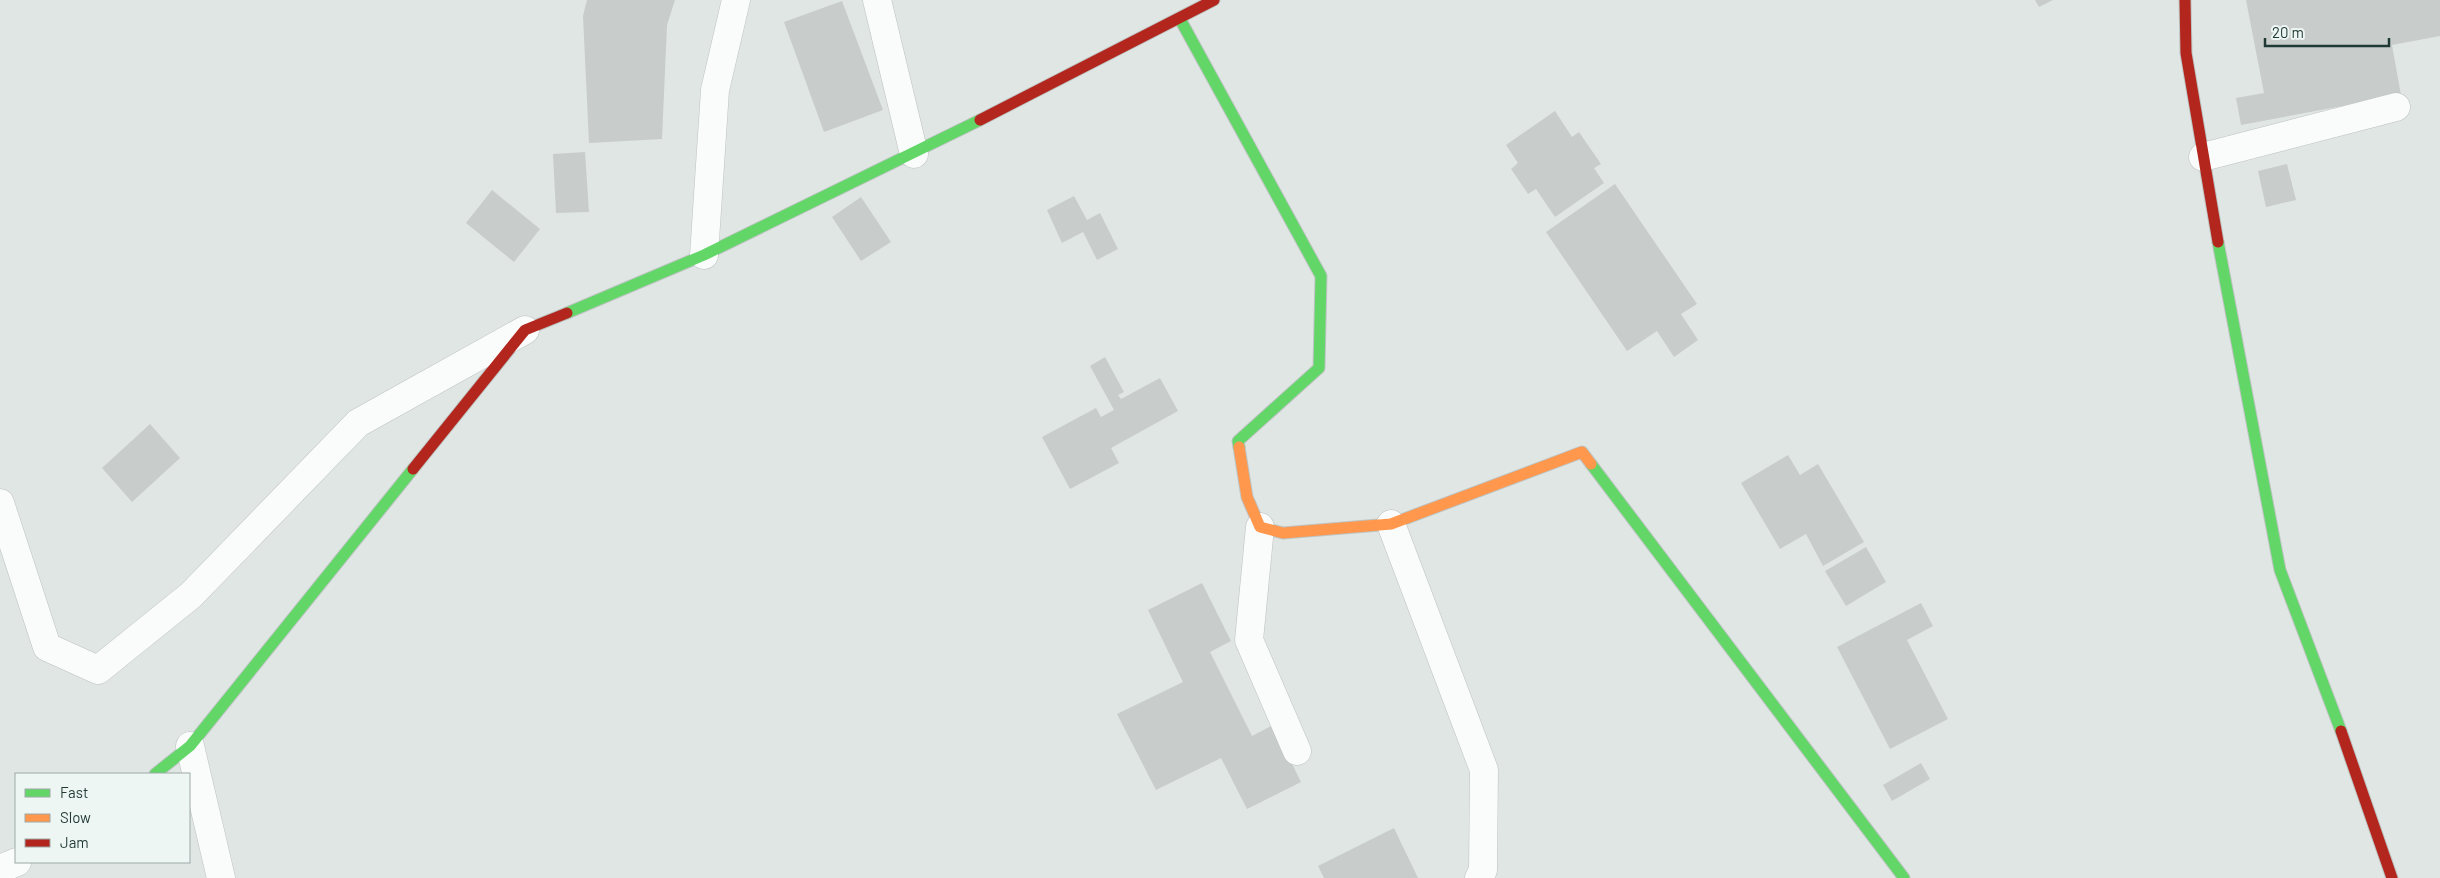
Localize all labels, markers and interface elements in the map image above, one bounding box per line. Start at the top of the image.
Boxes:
scale bar [2265,15,2389,47]
text: 20 m [2272,23,2304,41]
legend [15,773,190,863]
text: Fast [60,783,88,801]
text: Slow [60,808,91,826]
text: Jam [60,833,89,851]

